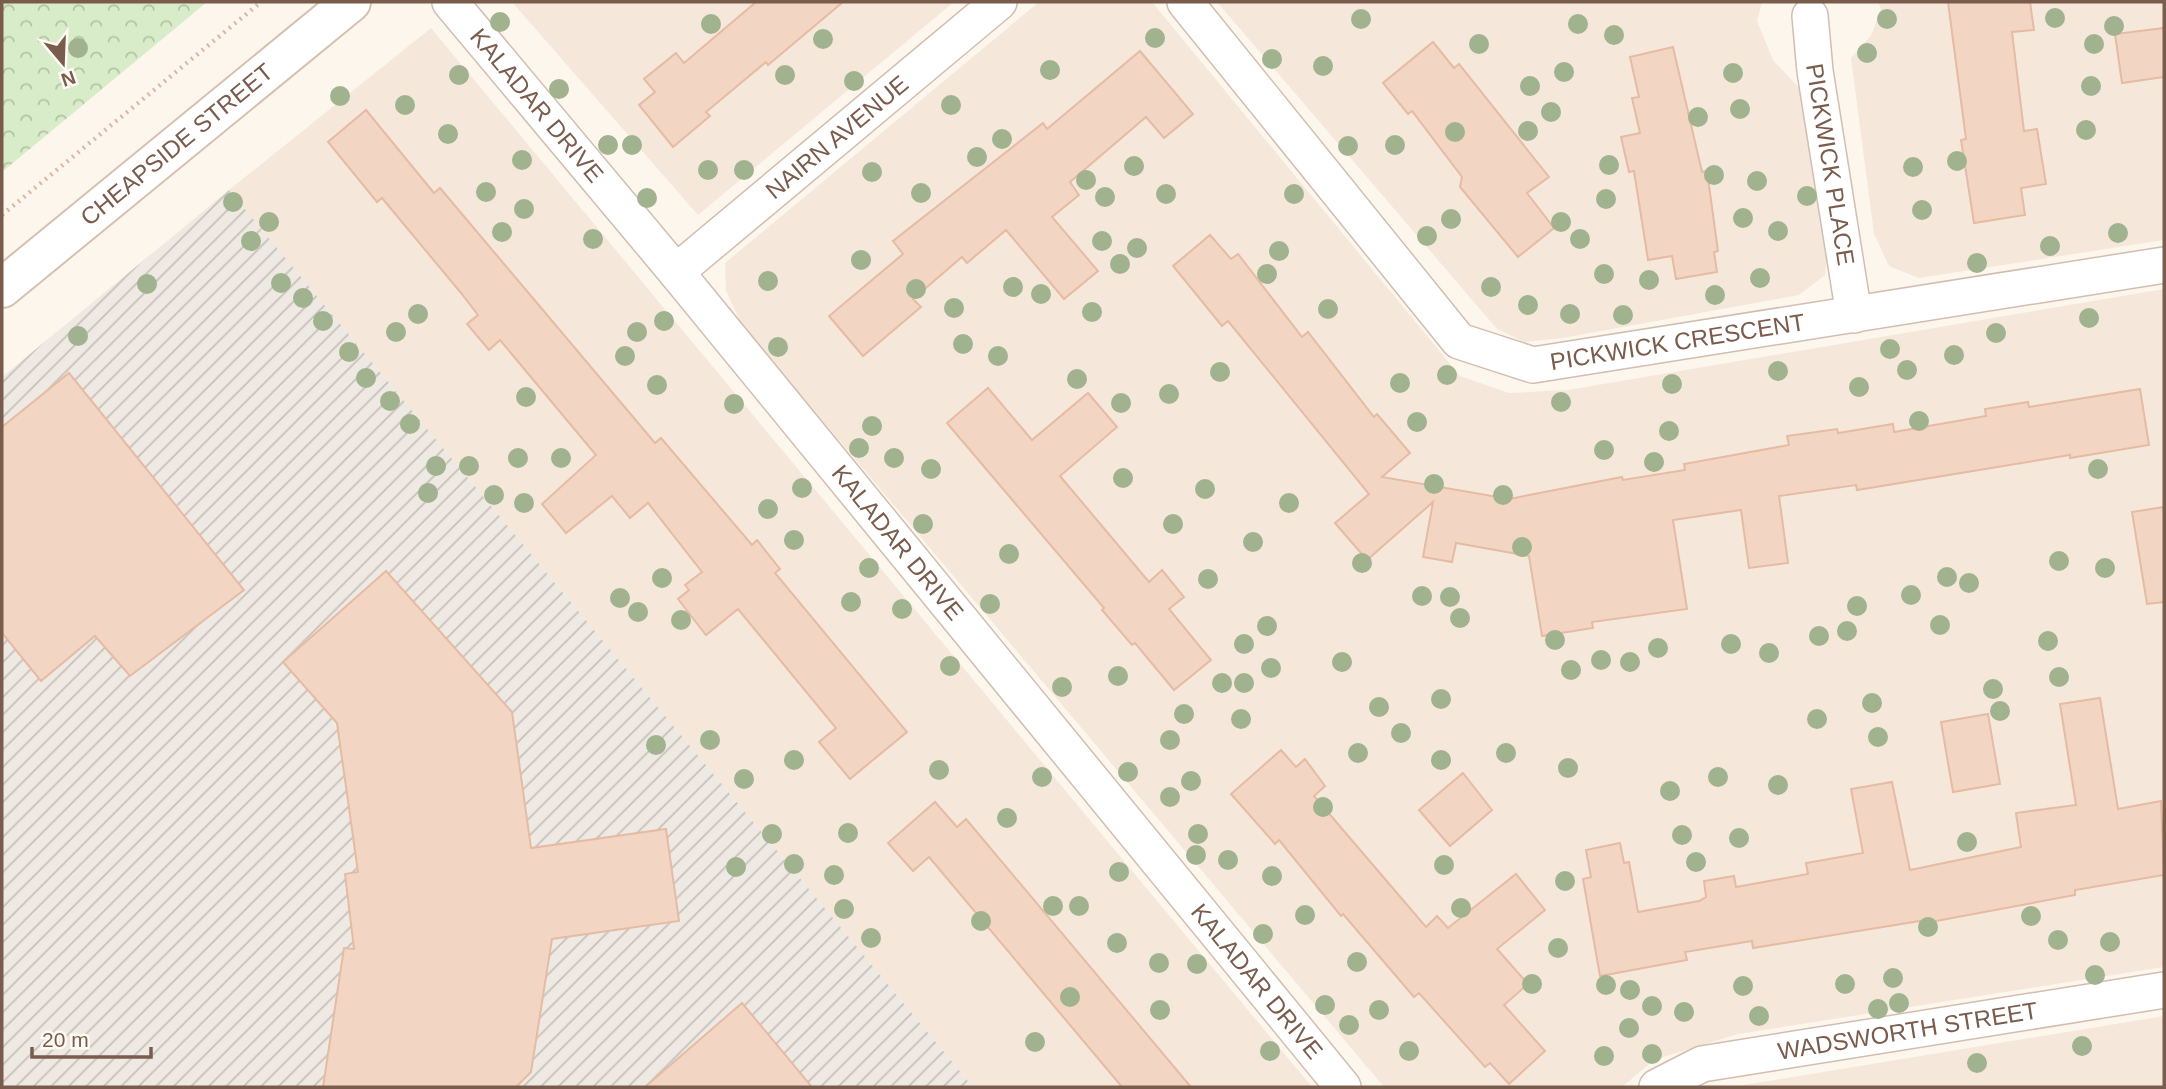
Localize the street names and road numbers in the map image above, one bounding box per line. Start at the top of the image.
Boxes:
street label: KALADAR DRIVE [465,23,609,188]
street label: CHEAPSIDE STREET [75,58,278,231]
street label: PICKWICK PLACE [1801,62,1860,267]
street label: NAIRN AVENUE [760,70,913,204]
street label: PICKWICK CRESCENT [1548,308,1807,375]
street label: KALADAR DRIVE [827,460,969,625]
street label: KALADAR DRIVE [1186,898,1328,1064]
street label: WADSWORTH STREET [1776,996,2040,1065]

